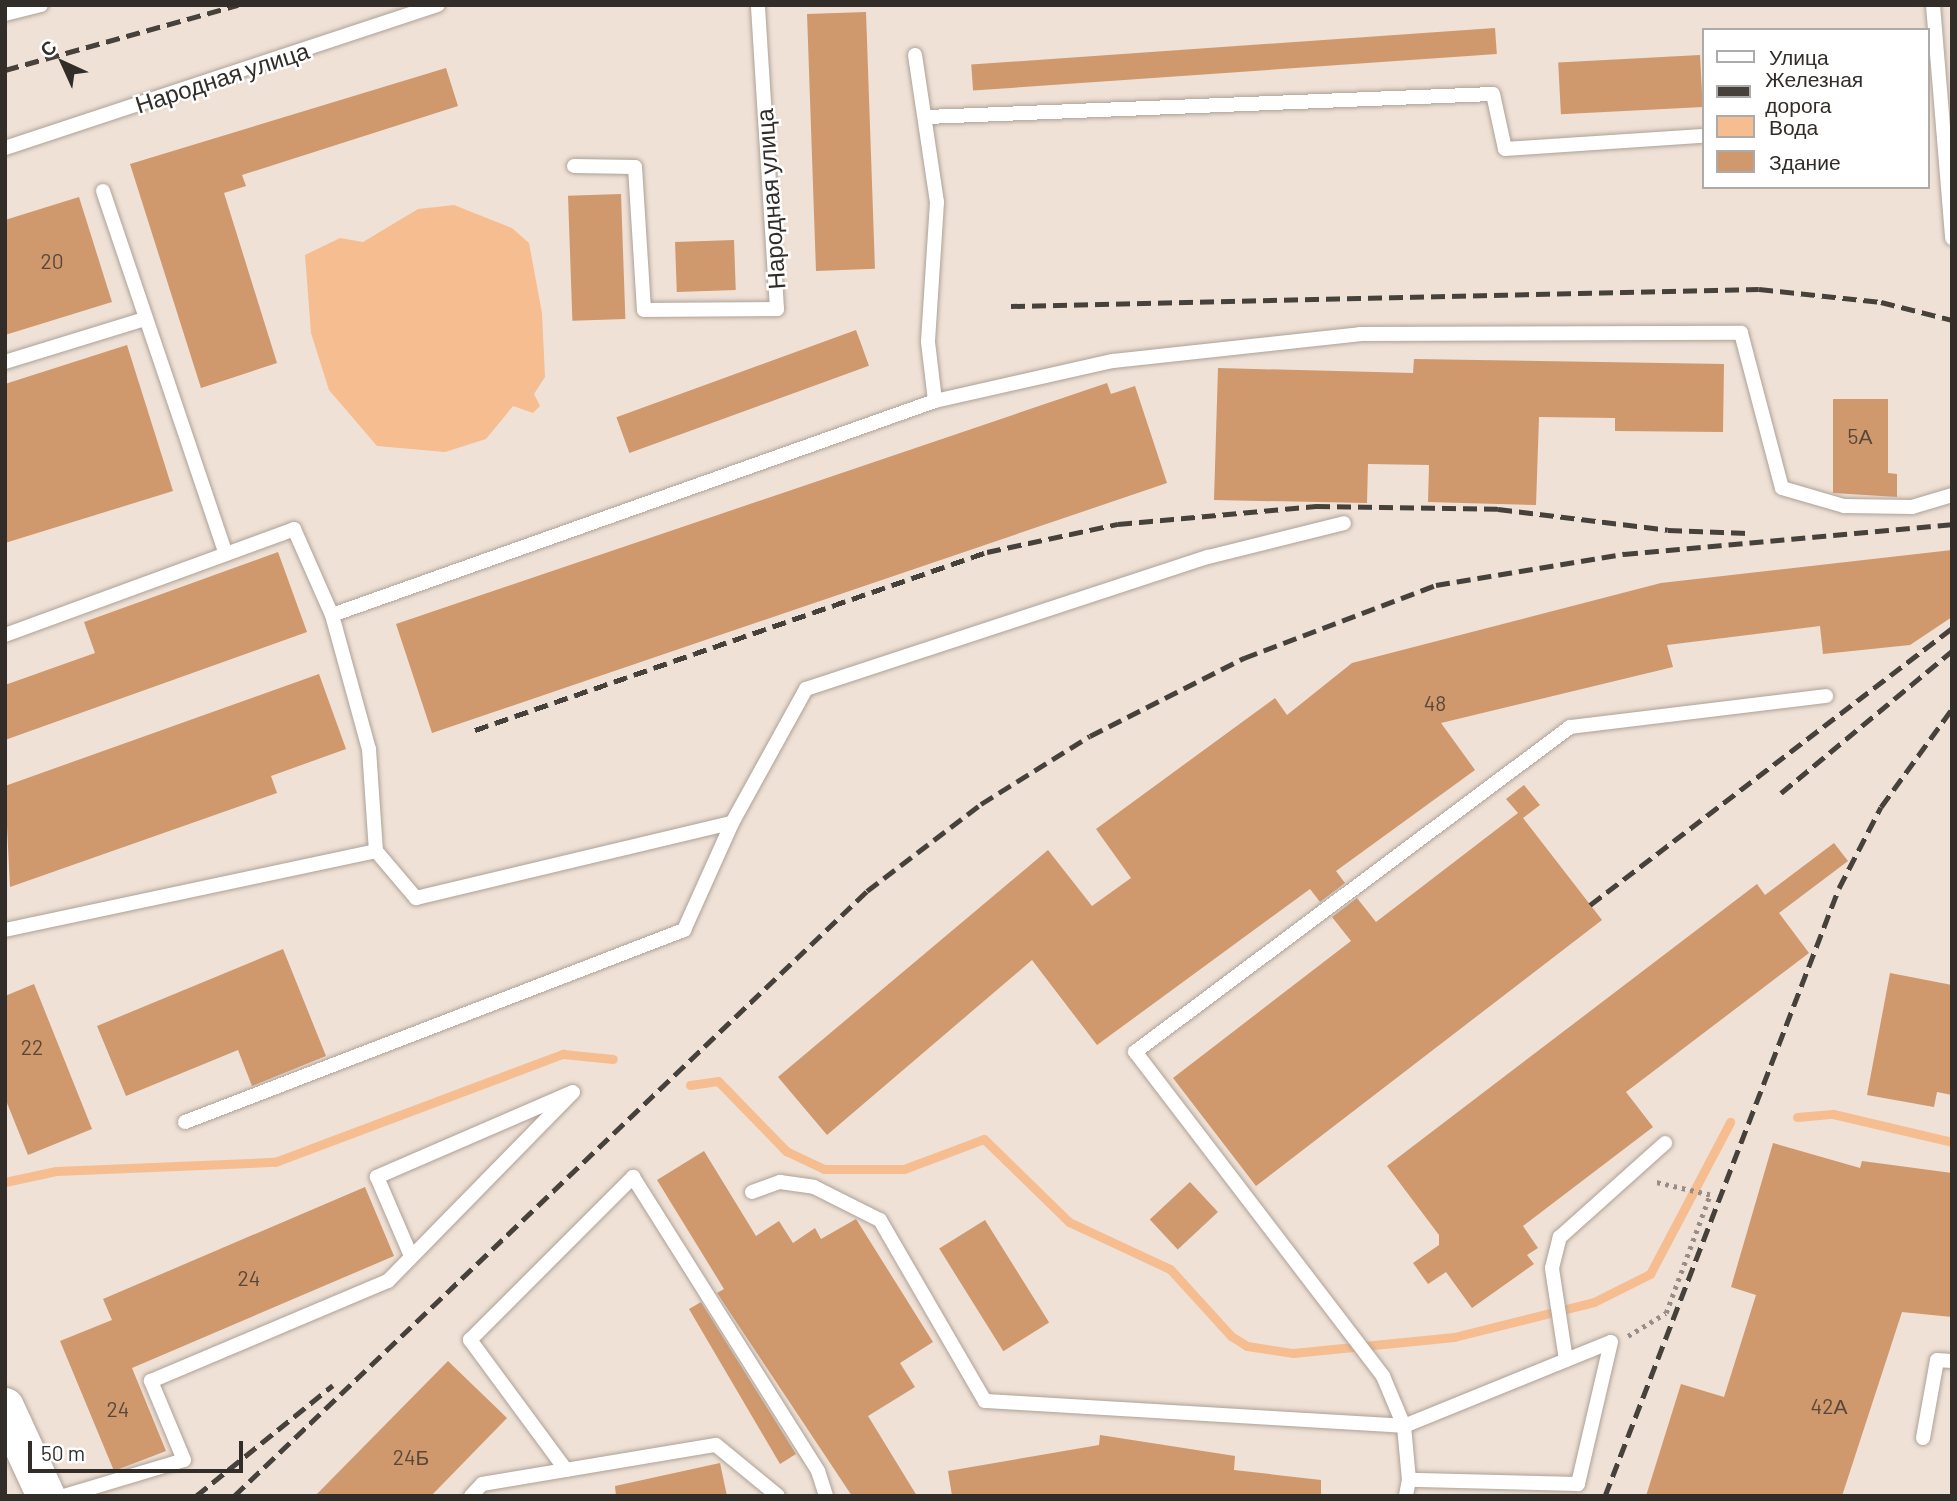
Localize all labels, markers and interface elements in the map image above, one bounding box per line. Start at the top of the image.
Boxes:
north arrow [28,28,98,98]
legend [1702,28,1929,189]
text: С [35,35,61,61]
street label: Народная улица [131,35,313,119]
text: Улица [1769,44,1829,69]
text: Железная дорога [1765,66,1863,117]
street label: Народная улица [749,108,791,290]
text: Вода [1769,114,1818,139]
text: Здание [1769,149,1841,174]
house number: 20 [40,248,64,274]
house number: 5А [1848,423,1872,449]
house number: 48 [1424,690,1446,716]
house number: 22 [21,1034,43,1060]
house number: 24 [238,1265,260,1291]
house number: 42А [1811,1393,1847,1419]
house number: 24 [107,1396,129,1422]
scale bar [32,1428,247,1472]
text: 50 m [41,1440,85,1465]
house number: 24Б [393,1444,429,1470]

